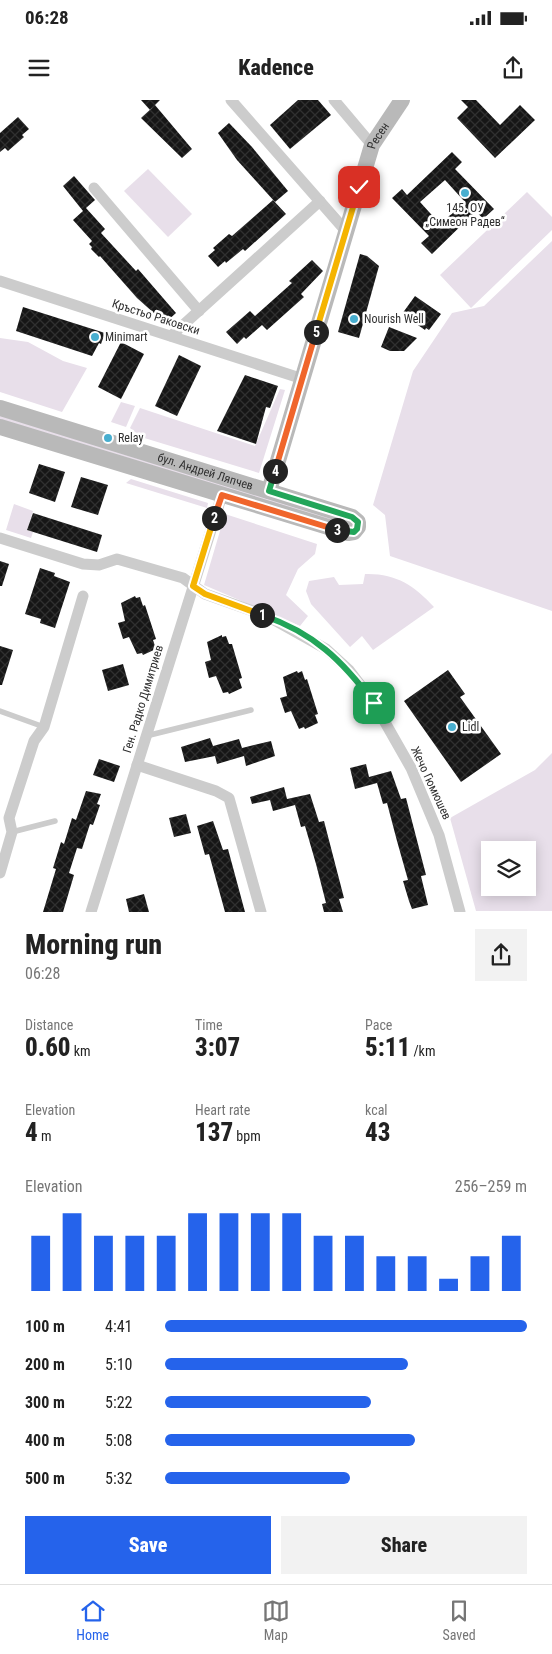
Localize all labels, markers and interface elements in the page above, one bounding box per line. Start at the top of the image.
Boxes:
text: 06:28 [25,6,69,29]
icon: menu [25,54,53,82]
icon: share [499,54,527,82]
text: Kadence [238,55,314,80]
street label: Ресен [364,120,392,151]
pin [338,166,380,208]
icon: check [345,173,373,201]
marker: 145. ОУ „Симеон Радев“ [459,187,471,199]
place label: 145. ОУ „Симеон Радев“ [425,201,505,229]
street label: Кръстьо Раковски [110,296,202,338]
place label: Nourish Well [364,312,424,326]
marker: Nourish Well [348,313,360,325]
pin: 5 [304,320,328,344]
text: 5 [313,324,320,340]
place label: Minimart [105,330,148,344]
marker: Minimart [89,331,101,343]
place label: Relay [118,431,143,445]
marker: Relay [102,432,114,444]
street label: бул. Андрей Ляпчев [156,450,255,493]
pin: 4 [262,458,288,484]
text: 4 [272,463,279,479]
pin: 2 [202,506,226,530]
text: 2 [211,510,218,526]
pin: 3 [324,518,350,542]
text: 3 [334,522,341,538]
pin: 1 [250,602,274,628]
text: 1 [259,607,266,623]
street label: Ген. Радко Димитриев [120,643,166,755]
pin [353,682,395,724]
icon: arrive [360,689,388,717]
place label: Lidl [462,720,479,734]
marker: Lidl [446,721,458,733]
street label: Жечо Гюмюшев [408,744,454,822]
map controls [481,841,536,896]
button: layers [481,841,536,896]
text: Morning run [25,928,162,961]
button: share [475,929,527,981]
text: 06:28 [25,964,60,983]
text: Distance [25,1017,73,1033]
text: Time [195,1017,223,1033]
text: Pace [365,1017,392,1033]
text: 0.60 [25,1033,71,1062]
text: 3:07 [195,1033,240,1062]
text: 5:11 [365,1033,410,1062]
text: km [71,1043,91,1059]
text: /km [410,1043,435,1059]
text: Elevation [25,1102,75,1118]
text: Heart rate [195,1102,250,1118]
text: kcal [365,1102,388,1118]
text: 4 [25,1118,38,1147]
text: 137 [195,1118,233,1147]
text: 43 [365,1118,390,1147]
text: m [38,1128,51,1144]
text: bpm [233,1128,261,1144]
text: Elevation [25,1177,83,1196]
text: 256–259 m [455,1177,527,1196]
text: 100 m [25,1317,65,1336]
text: 4:41 [105,1317,132,1336]
text: 200 m [25,1355,65,1374]
text: 5:10 [105,1355,132,1374]
text: 300 m [25,1393,65,1412]
text: 5:22 [105,1393,132,1412]
text: 400 m [25,1431,65,1450]
text: 5:08 [105,1431,132,1450]
text: 500 m [25,1469,65,1488]
text: 5:32 [105,1469,132,1488]
button: Save [25,1516,271,1574]
button: Share [281,1516,527,1574]
tab: Home [76,1597,109,1643]
tab: Map [262,1597,290,1643]
tab: Saved [442,1597,476,1643]

